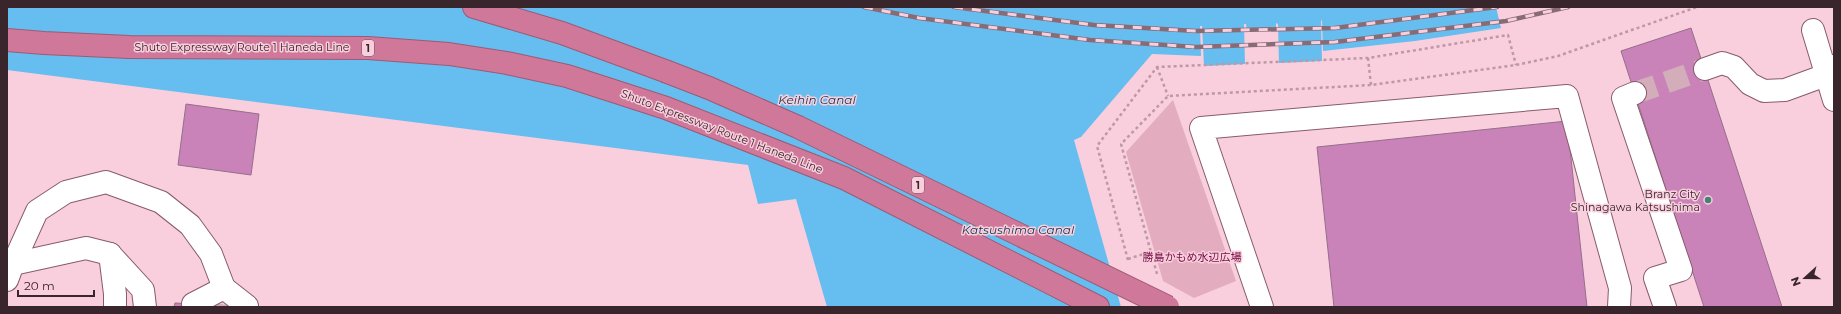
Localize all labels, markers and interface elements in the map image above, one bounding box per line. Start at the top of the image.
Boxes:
street label: Shuto Expressway Route 1 Haneda Line [134,40,350,54]
road number: 1 [362,40,374,56]
street label: Shuto Expressway Route 1 Haneda Line [619,86,825,176]
water label: Keihin Canal [778,92,856,107]
road number: 1 [912,177,924,193]
place label: Branz City Shinagawa Katsushima [1571,187,1700,214]
marker: Branz City Shinagawa Katsushima [1703,195,1713,205]
water label: Katsushima Canal [962,222,1075,237]
park label: 勝島かもめ水辺広場 [1143,250,1242,264]
north arrow [1785,258,1825,298]
scale bar [18,272,94,298]
text: N [1788,275,1804,288]
text: 20 m [24,278,55,293]

